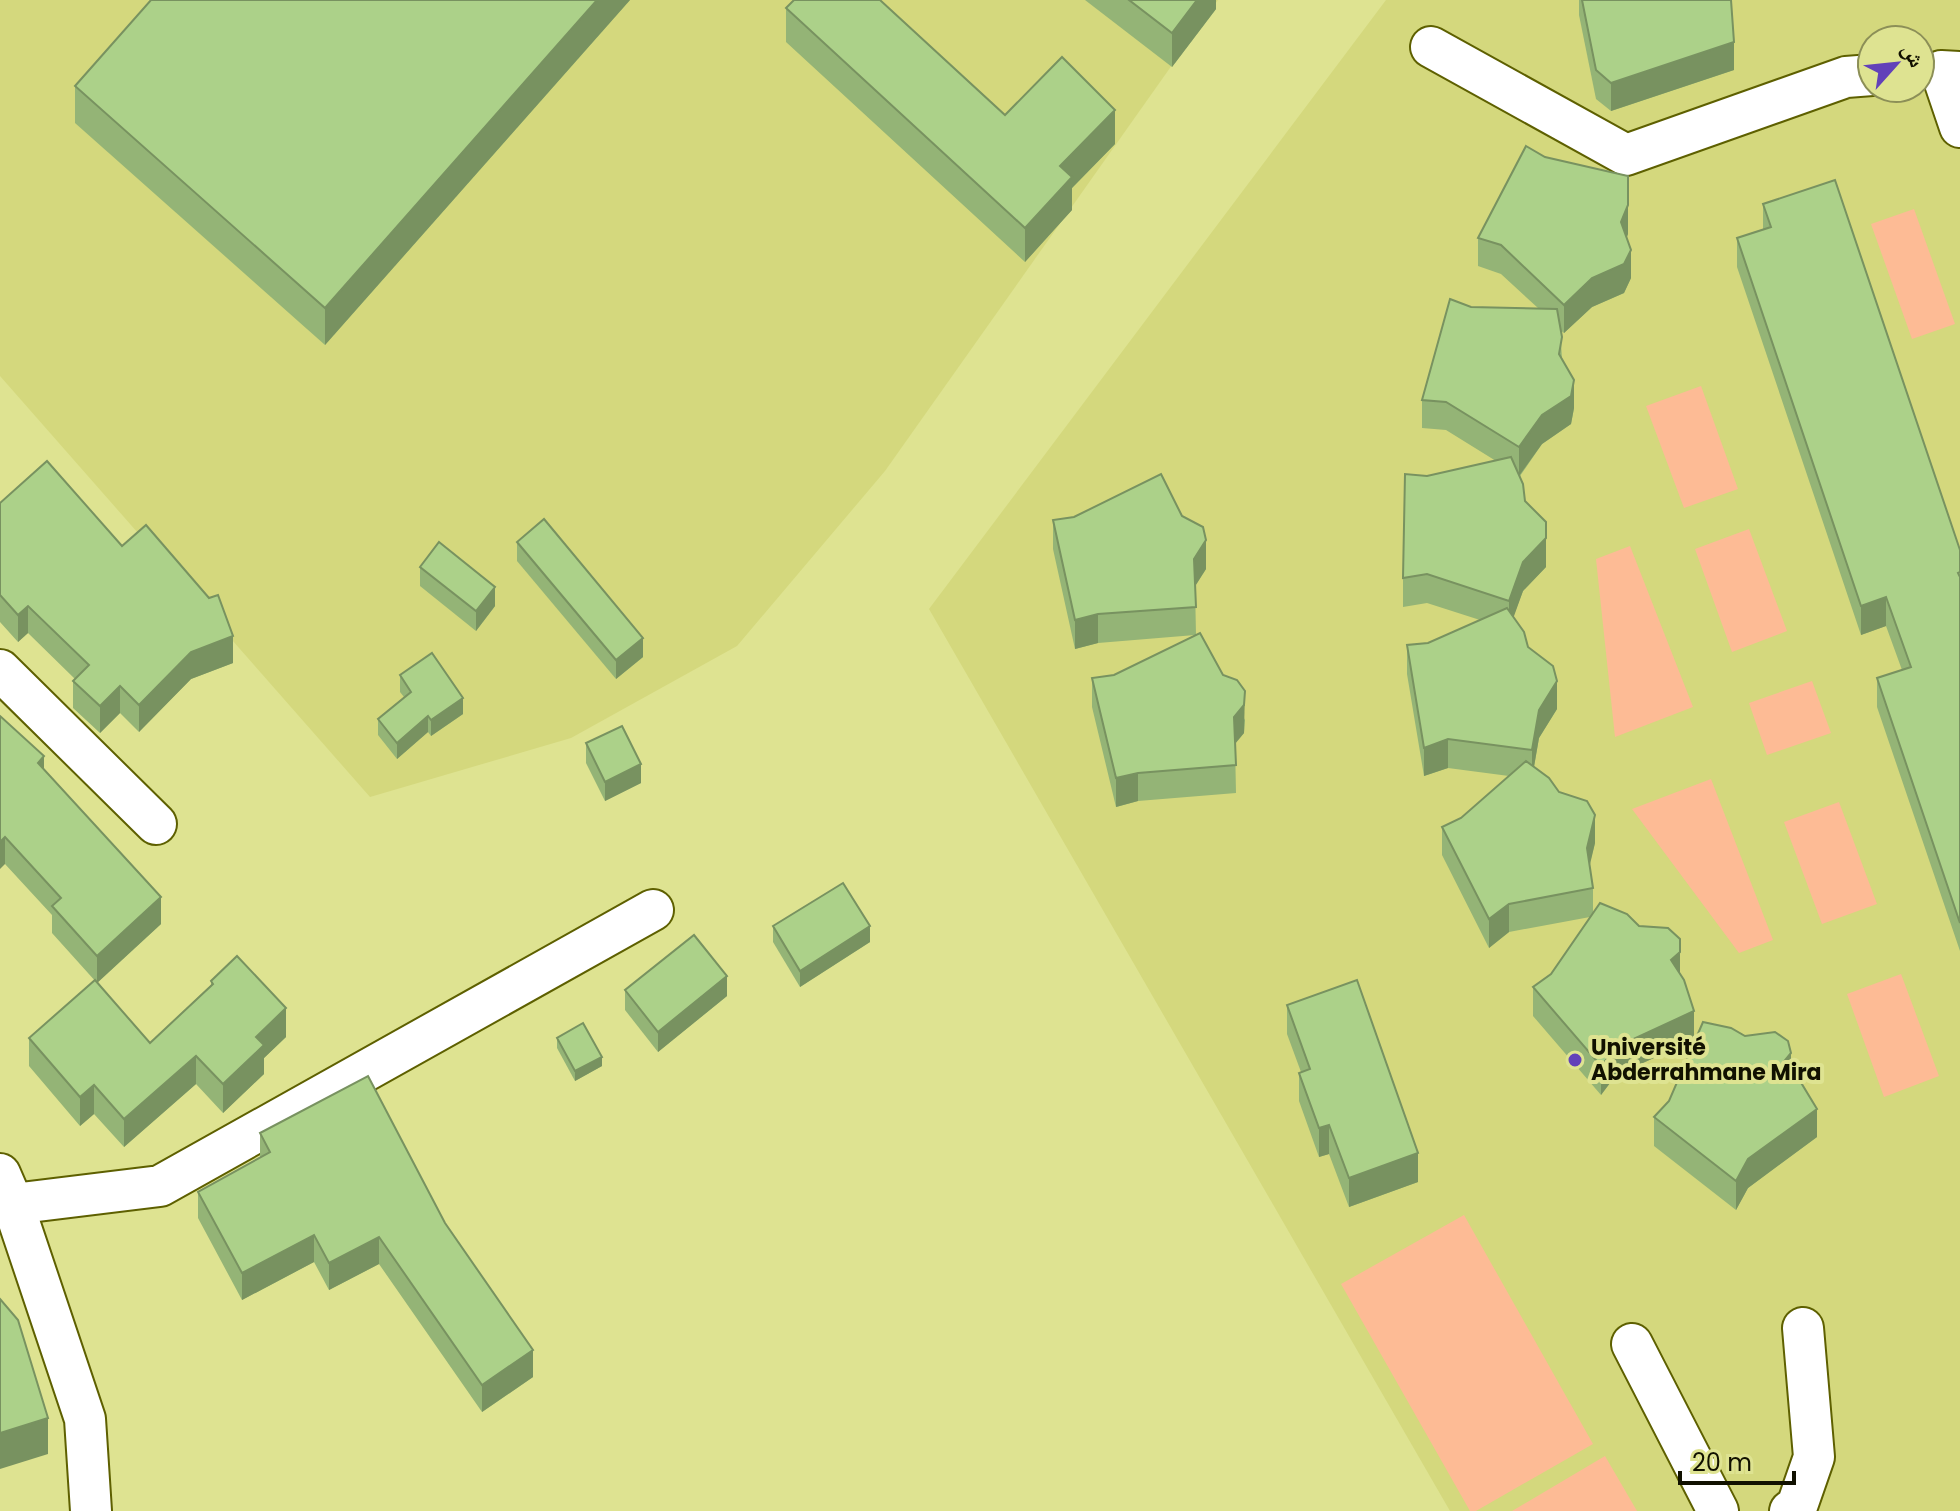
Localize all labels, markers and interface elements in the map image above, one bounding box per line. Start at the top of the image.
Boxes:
north arrow [1856,24,1936,104]
text: ش [1894,38,1932,73]
place label: Université Abderrahmane Mira [1591,1032,1822,1088]
marker: Université Abderrahmane Mira [1566,1051,1584,1069]
scale bar [1680,1435,1794,1485]
text: 20 m [1692,1446,1752,1479]

